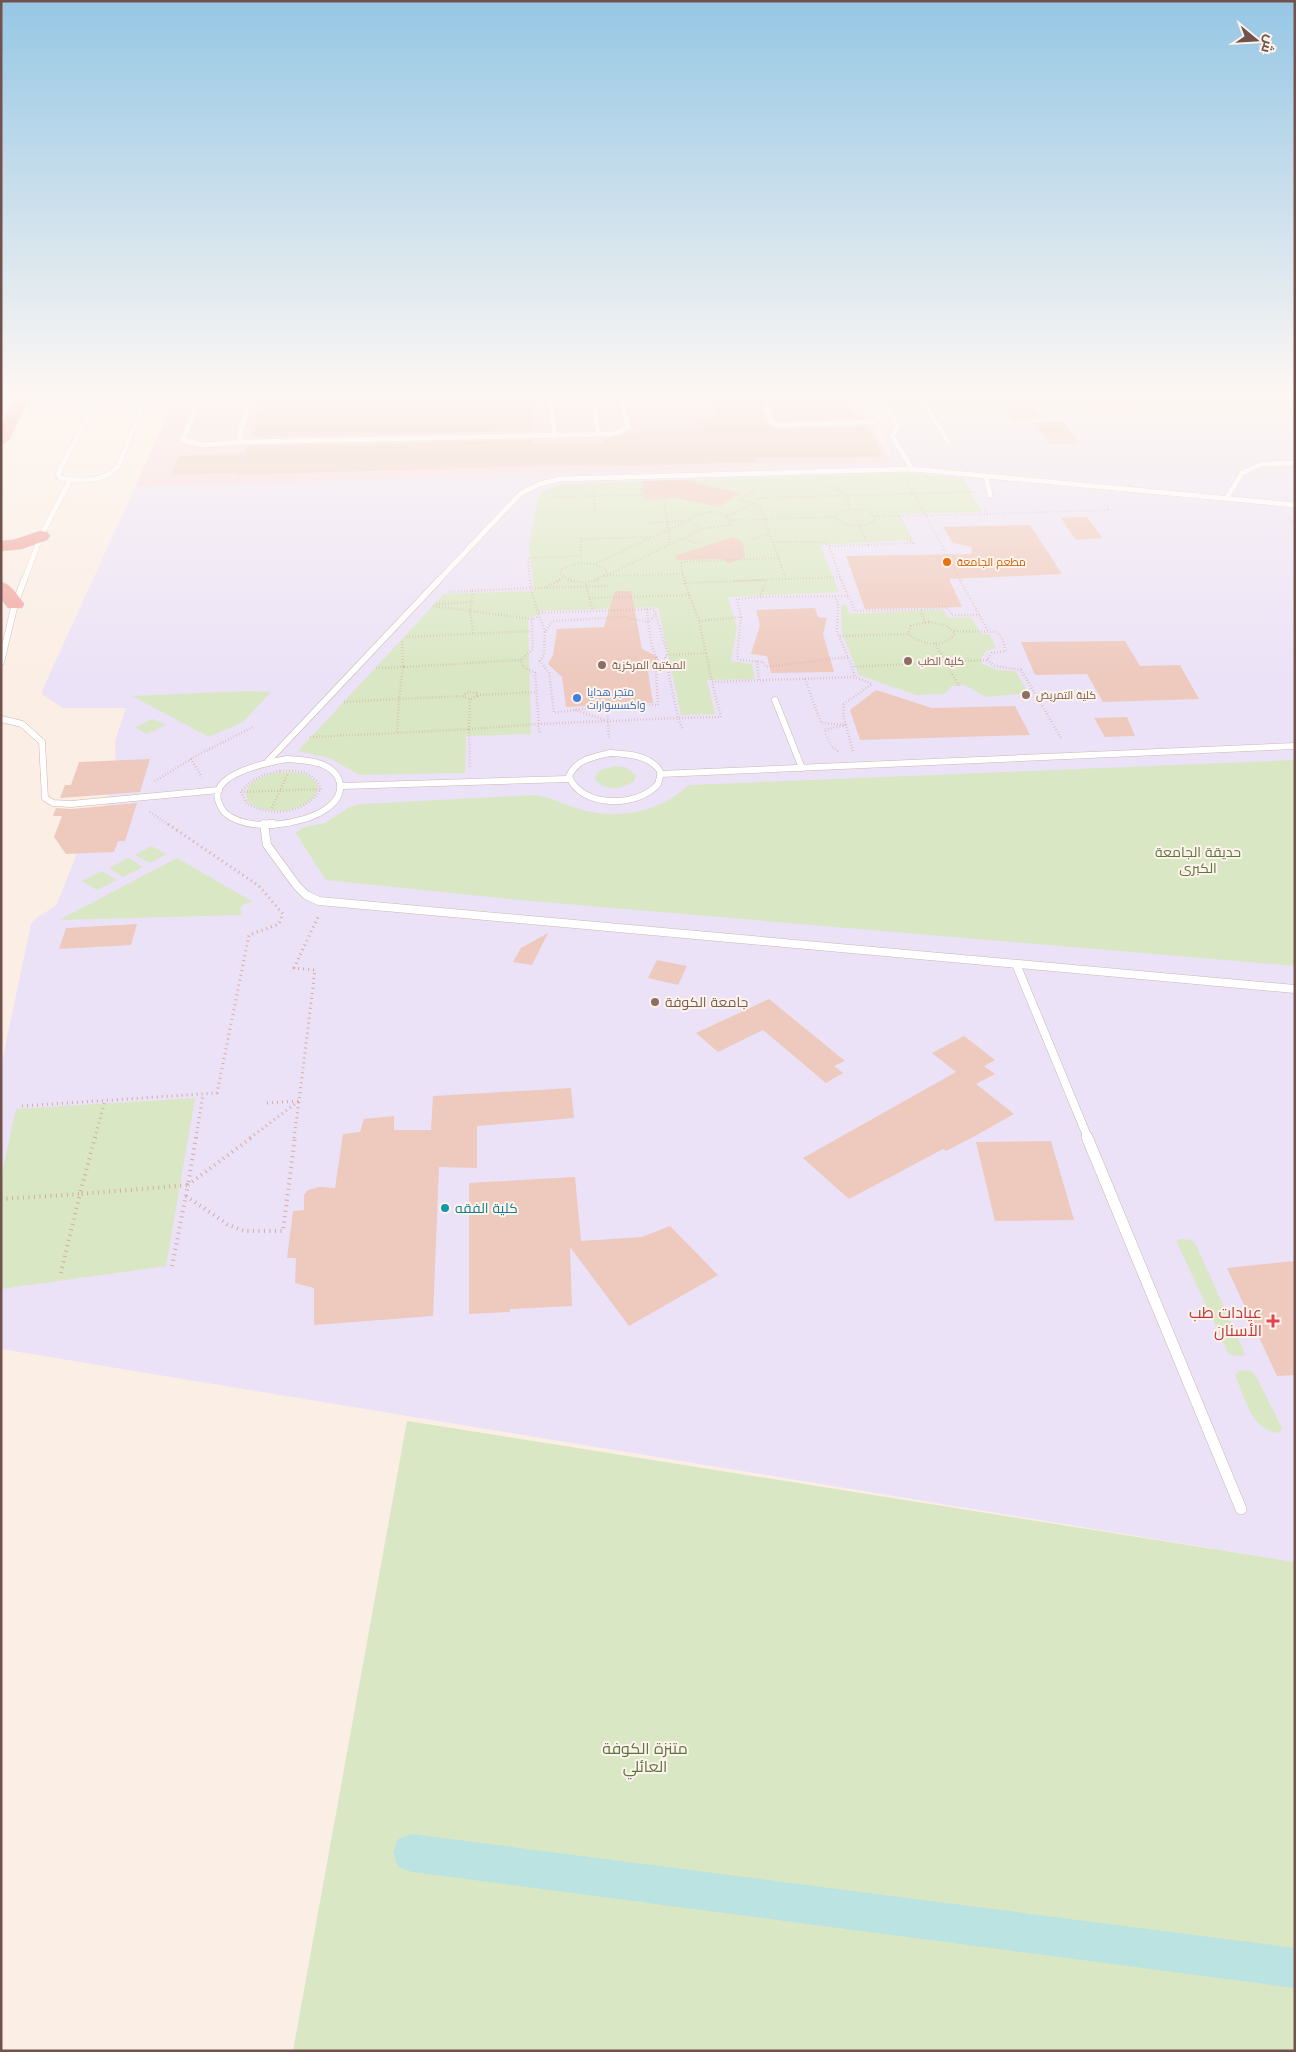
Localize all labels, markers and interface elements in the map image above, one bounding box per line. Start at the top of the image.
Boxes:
north arrow [1231,15,1281,65]
text: ش [1257,33,1279,55]
marker: مطعم الجامعة [941,556,953,568]
place label: مطعم الجامعة [957,556,1026,570]
marker: كلية الطب [902,655,914,667]
place label: كلية الطب [918,655,964,667]
marker: المكتبة المركزية [596,659,608,671]
place label: المكتبة المركزية [612,659,686,672]
place label: متجر هدايا واكسسوارات [587,686,646,712]
marker: كلية التمريض [1020,689,1032,701]
place label: كلية التمريض [1036,689,1096,702]
marker: متجر هدايا واكسسوارات [571,692,583,704]
park label: حديقة الجامعة الكبرى [1155,844,1241,876]
place label: جامعة الكوفة [665,994,748,1010]
marker: جامعة الكوفة [649,996,661,1008]
place label: كلية الفقه [455,1200,518,1216]
marker: كلية الفقه [439,1202,451,1214]
place label: عيادات طب الأسنان [1189,1304,1262,1341]
marker: عيادات طب الأسنان [1266,1314,1280,1328]
park label: متنزة الكوفة العائلي [602,1740,688,1780]

